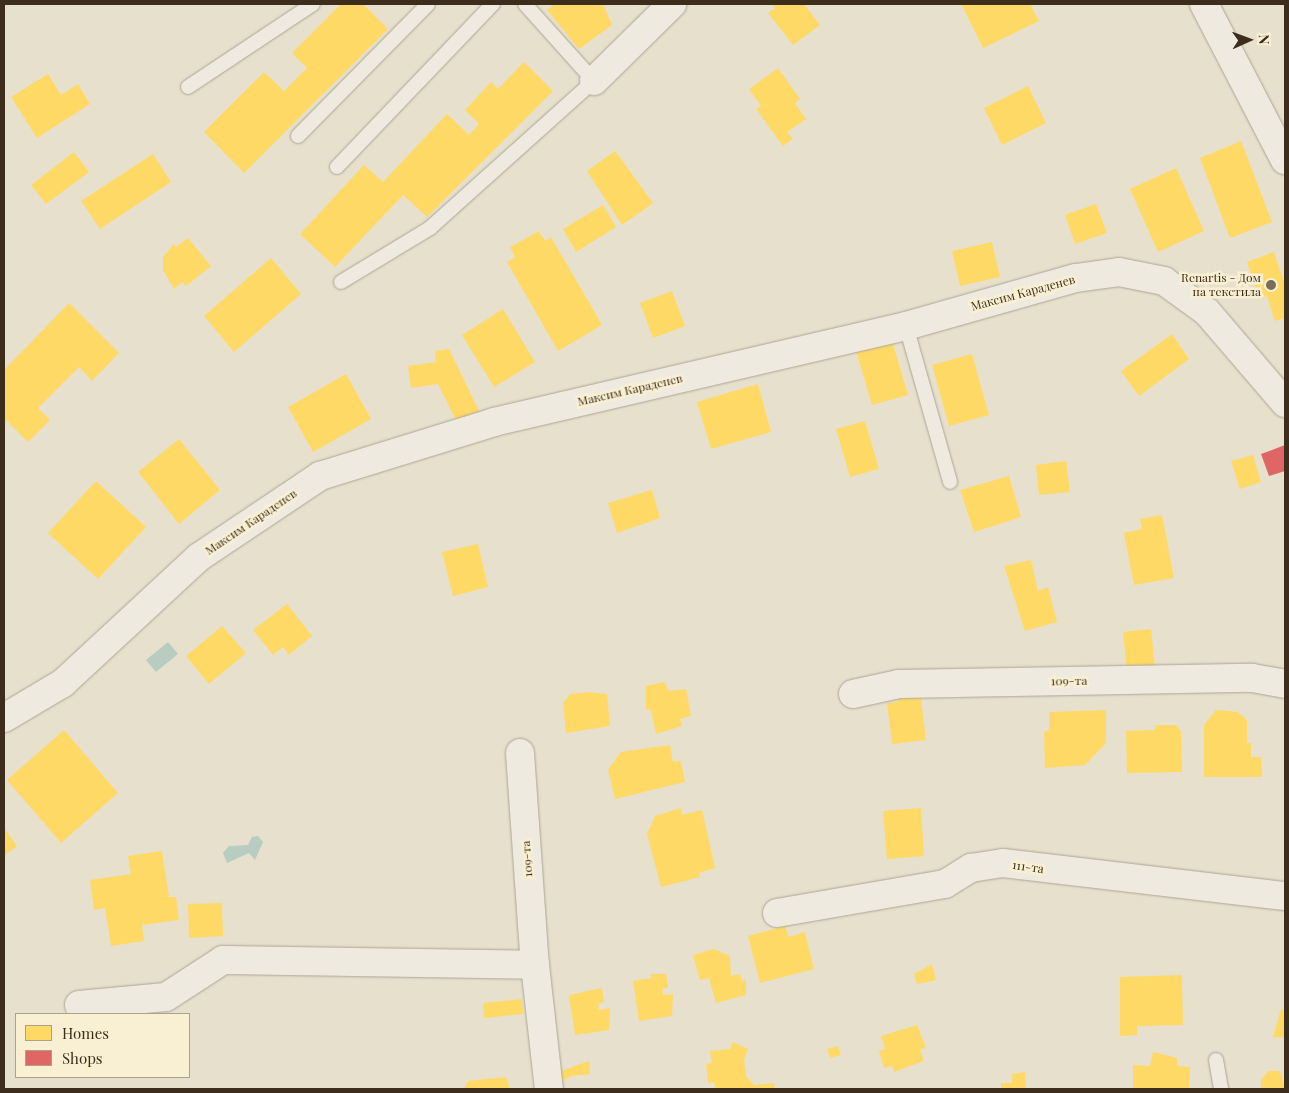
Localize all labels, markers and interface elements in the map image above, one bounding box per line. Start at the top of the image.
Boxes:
north arrow [1224,15,1274,65]
text: N [1255,34,1274,45]
place label: Renartis - Дом на текстила [1181,271,1261,299]
street label: Максим Караденев [969,272,1077,314]
marker: Renartis - Дом на текстила [1265,279,1277,291]
street label: Максим Караденев [576,371,684,409]
street label: Максим Караденев [203,486,299,558]
street label: 109-та [1051,673,1087,689]
street label: 109-та [519,840,535,878]
street label: 111-та [1011,858,1045,876]
legend [15,1013,190,1078]
text: Homes [62,1023,109,1043]
text: Shops [62,1048,103,1068]

